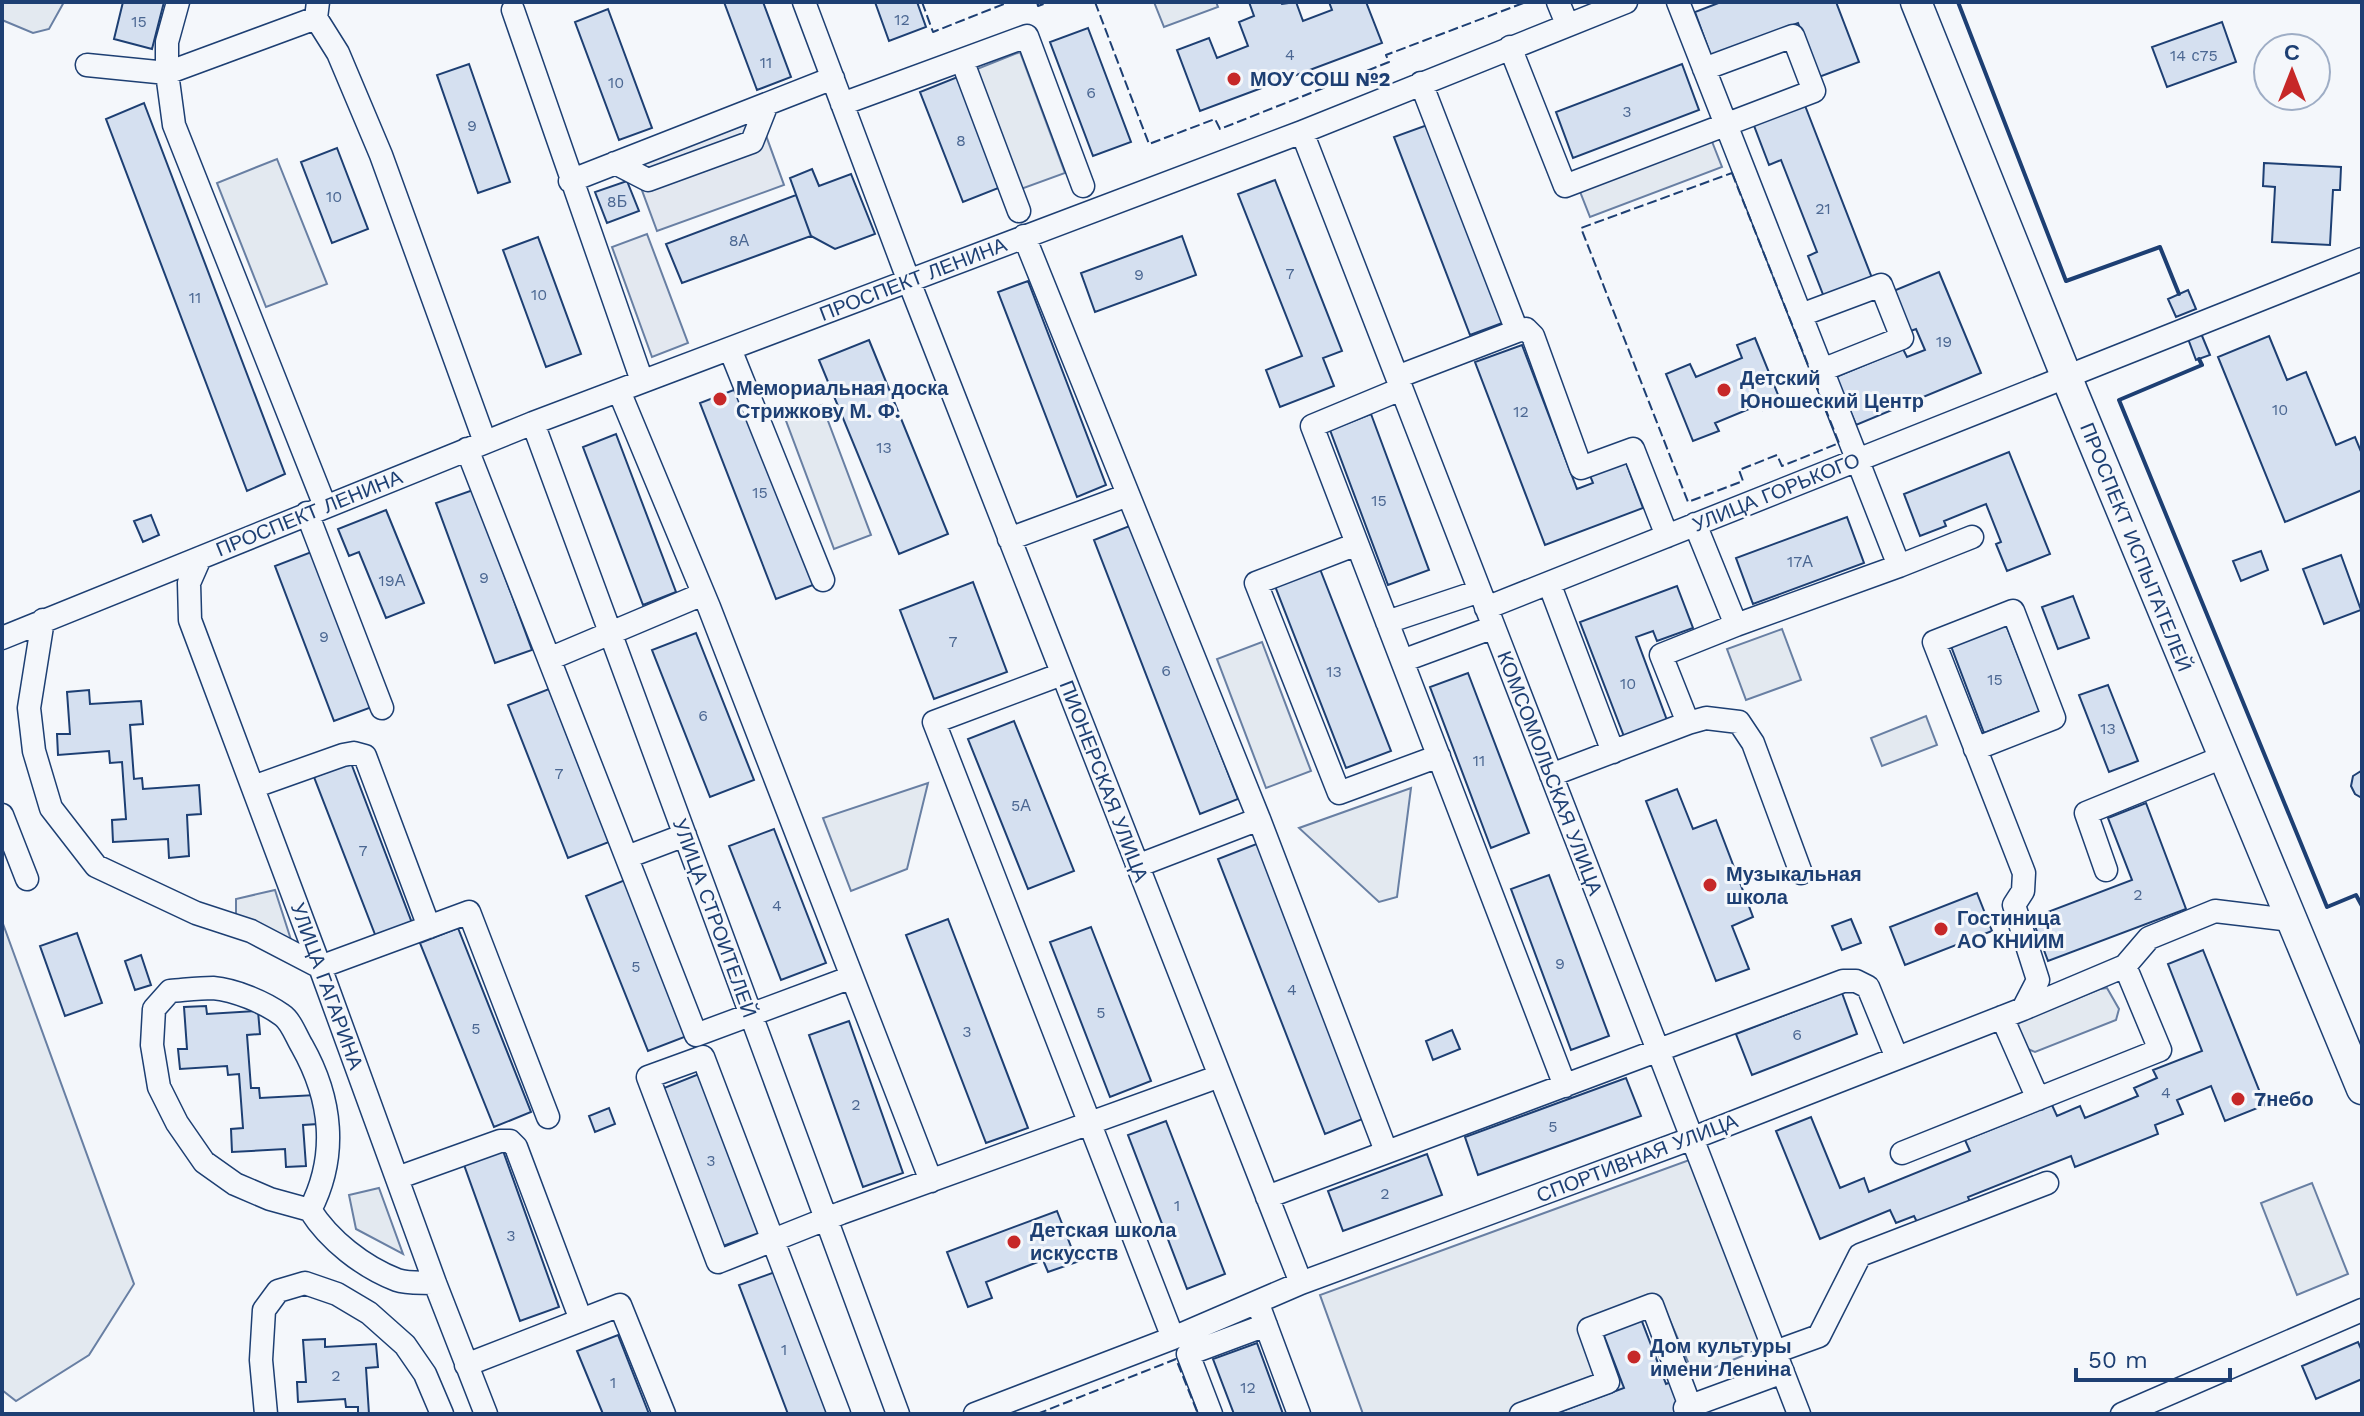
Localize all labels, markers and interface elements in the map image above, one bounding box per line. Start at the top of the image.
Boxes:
house number: 12 [894,10,910,29]
house number: 15 [131,12,147,31]
north arrow [2252,32,2332,112]
text: С [2284,40,2300,65]
house number: 4 [1285,45,1295,64]
house number: 14 с75 [2170,46,2218,65]
house number: 11 [760,53,772,72]
place label: МОУ СОШ №2 [1250,67,1390,91]
marker: МОУ СОШ №2 [1225,70,1243,88]
house number: 10 [608,73,624,92]
house number: 6 [1086,83,1096,102]
house number: 3 [1622,102,1632,121]
house number: 9 [467,116,477,135]
house number: 8 [956,131,966,150]
house number: 10 [326,187,342,206]
house number: 8Б [607,192,627,211]
house number: 21 [1815,199,1831,218]
house number: 8А [729,231,750,250]
street label: ПРОСПЕКТ ЛЕНИНА [816,232,1011,326]
house number: 7 [1286,264,1295,283]
house number: 9 [1134,265,1144,284]
house number: 10 [531,285,547,304]
house number: 11 [189,288,201,307]
house number: 19 [1936,332,1952,351]
place label: Детский Юношеский Центр [1740,366,1924,413]
place label: Мемориальная доска Стрижкову М. Ф. [736,376,949,423]
marker: Детский Юношеский Центр [1715,381,1733,399]
marker: Мемориальная доска Стрижкову М. Ф. [711,390,729,408]
house number: 10 [2272,400,2288,419]
house number: 12 [1513,402,1529,421]
street label: ПРОСПЕКТ ИСПЫТАТЕЛЕЙ [2075,419,2197,675]
house number: 13 [876,438,892,457]
street label: УЛИЦА ГОРЬКОГО [1689,447,1863,537]
street label: ПРОСПЕКТ ЛЕНИНА [212,464,406,561]
house number: 15 [752,483,768,502]
house number: 15 [1371,491,1387,510]
house number: 17А [1787,552,1813,571]
house number: 9 [479,568,489,587]
house number: 19А [379,571,406,590]
house number: 9 [319,627,329,646]
house number: 7 [949,632,958,651]
street label: КОМСОМОЛЬСКАЯ УЛИЦА [1492,648,1608,899]
house number: 6 [1161,661,1171,680]
house number: 13 [1326,662,1342,681]
house number: 15 [1987,670,2003,689]
house number: 10 [1620,674,1636,693]
street label: ПИОНЕРСКАЯ УЛИЦА [1055,677,1154,886]
house number: 6 [698,706,708,725]
house number: 13 [2100,719,2116,738]
house number: 11 [1473,751,1485,770]
house number: 7 [555,764,564,783]
house number: 5А [1011,796,1031,815]
street label: УЛИЦА СТРОИТЕЛЕЙ [668,815,762,1021]
house number: 7 [359,841,368,860]
place label: Музыкальная школа [1726,862,1862,909]
marker: Музыкальная школа [1701,876,1719,894]
house number: 2 [2133,885,2143,904]
house number: 4 [772,896,782,915]
street label: УЛИЦА ГАГАРИНА [286,899,369,1073]
place label: Гостиница АО КНИИМ [1957,906,2065,953]
marker: Гостиница АО КНИИМ [1932,920,1950,938]
house number: 9 [1555,954,1565,973]
house number: 5 [631,957,641,976]
house number: 4 [1287,980,1297,999]
house number: 5 [1096,1003,1106,1022]
house number: 5 [471,1019,481,1038]
house number: 3 [962,1022,972,1041]
house number: 6 [1792,1025,1802,1044]
house number: 4 [2161,1083,2171,1102]
place label: 7небо [2254,1087,2314,1111]
marker: 7небо [2229,1090,2247,1108]
house number: 2 [851,1095,861,1114]
street label: СПОРТИВНАЯ УЛИЦА [1533,1108,1742,1207]
house number: 5 [1548,1117,1558,1136]
house number: 3 [706,1151,716,1170]
house number: 2 [1380,1184,1390,1203]
house number: 1 [1174,1196,1180,1215]
place label: Детская школа искусств [1030,1218,1177,1265]
house number: 3 [506,1226,516,1245]
marker: Детская школа искусств [1005,1233,1023,1251]
scale bar [2076,1332,2230,1382]
place label: Дом культуры имени Ленина [1650,1334,1792,1381]
house number: 1 [781,1340,787,1359]
text: 50 m [2088,1346,2148,1374]
marker: Дом культуры имени Ленина [1625,1348,1643,1366]
house number: 2 [331,1366,341,1385]
house number: 1 [610,1373,616,1392]
house number: 12 [1240,1378,1256,1397]

